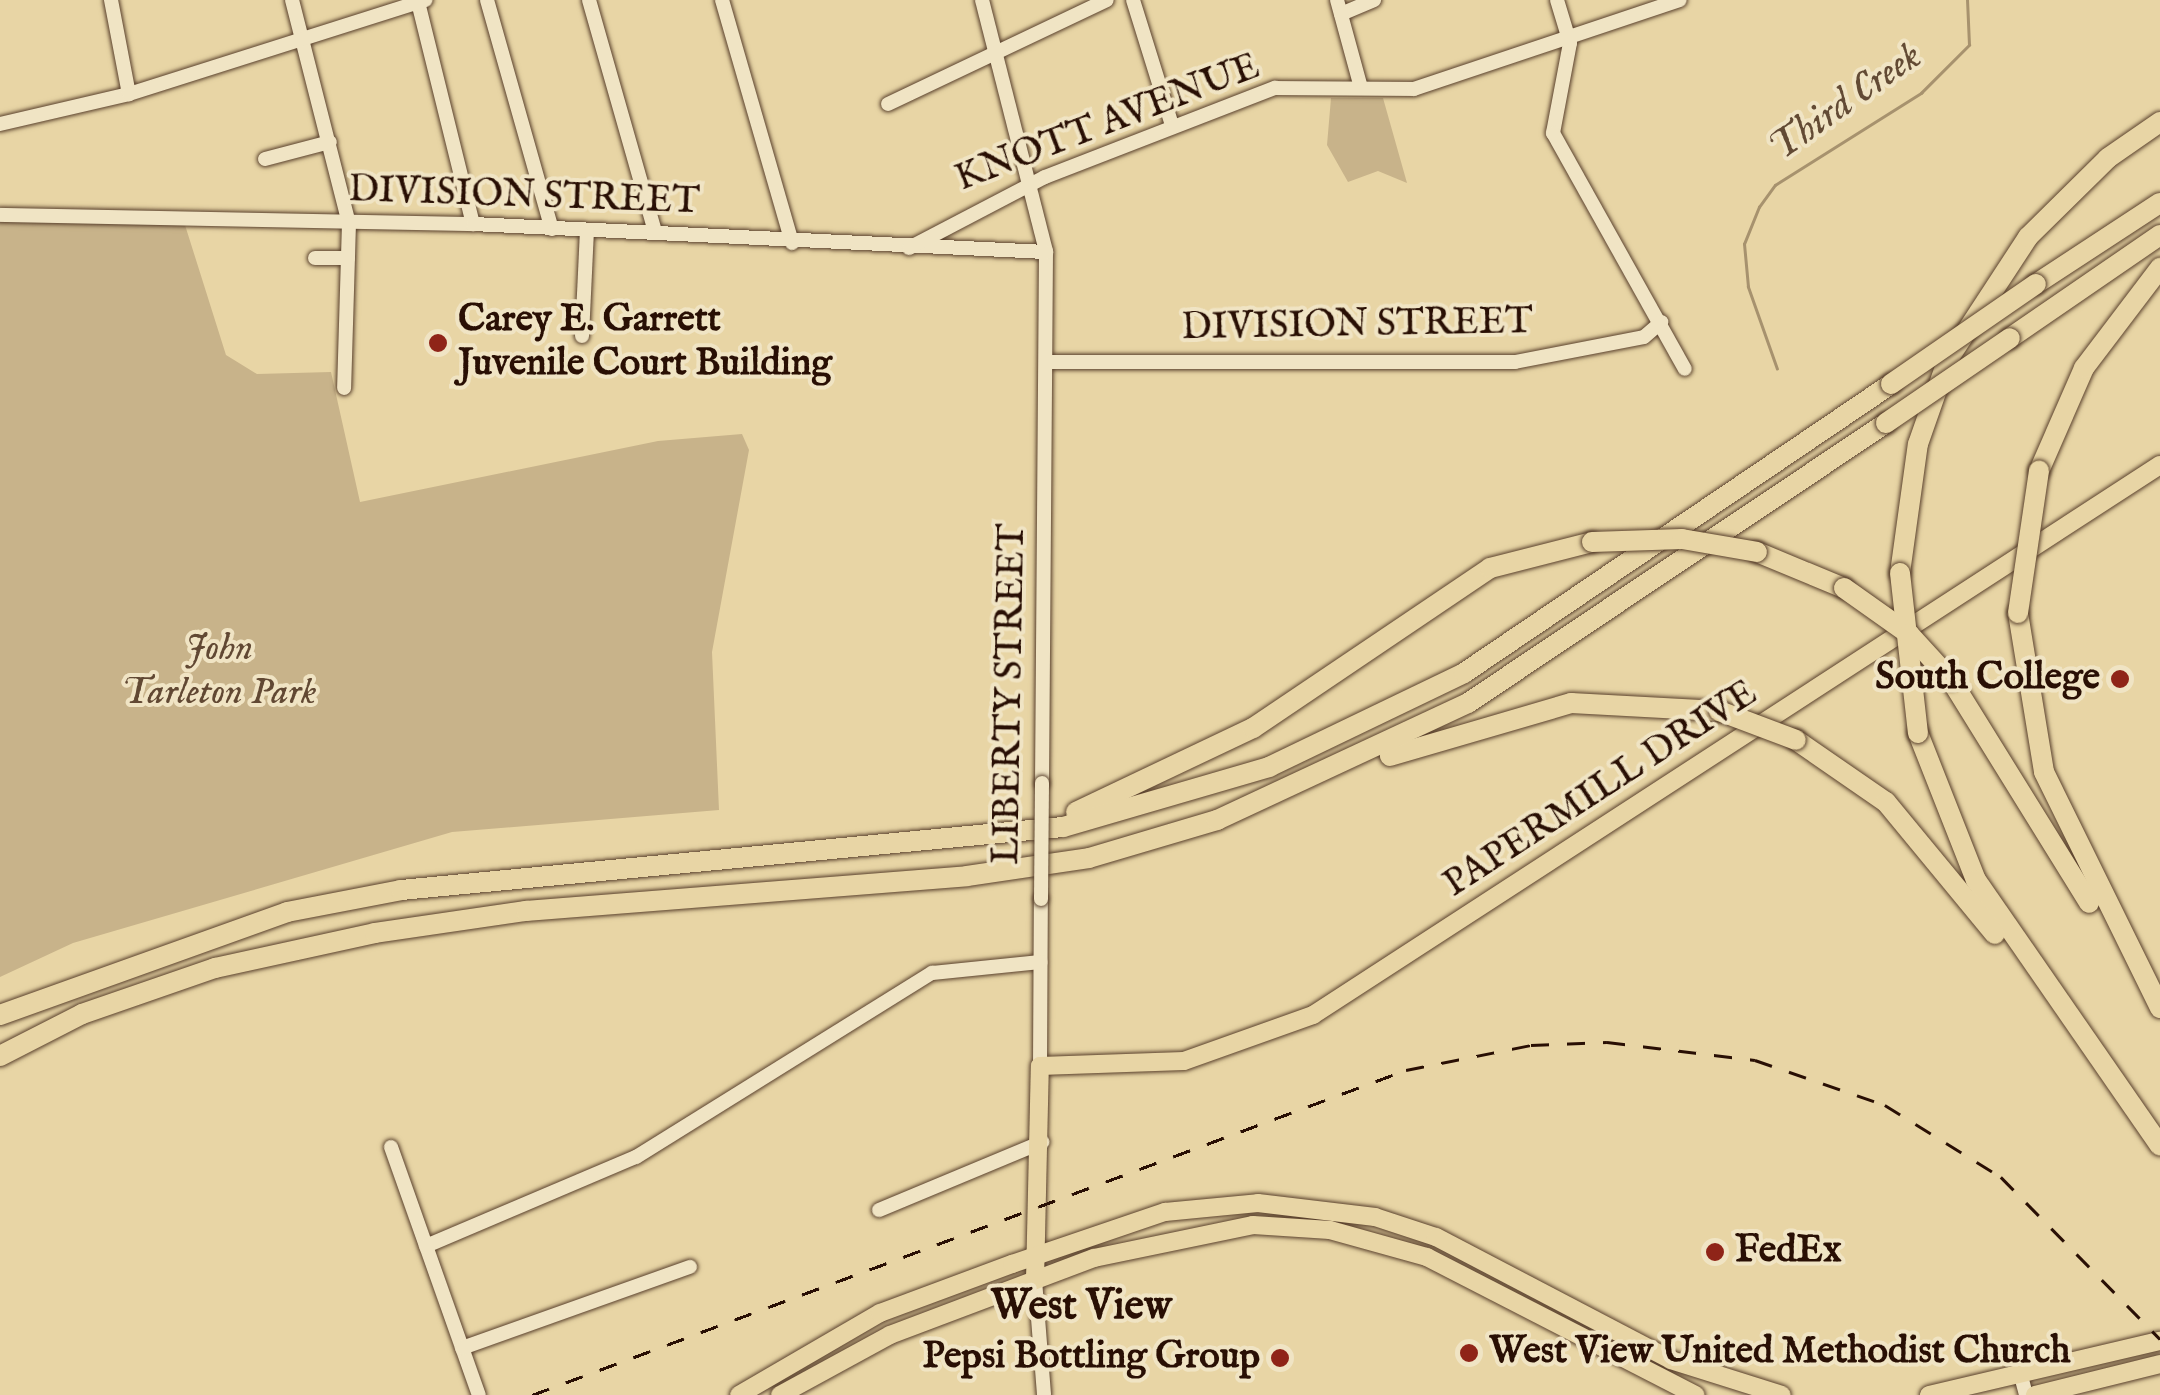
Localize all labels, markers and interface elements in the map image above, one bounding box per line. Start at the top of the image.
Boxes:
water label: Third Creek [1761,33,1931,173]
street label: KNOTT AVENUE [949,45,1267,203]
street label: DIVISION STREET [348,168,700,226]
place label: Carey E. Garrett Juvenile Court Building [458,298,832,388]
street label: DIVISION STREET [1181,300,1533,352]
marker: Carey E. Garrett Juvenile Court Building [427,332,449,354]
street label: LIBERTY STREET [985,523,1037,865]
park label: John Tarleton Park [122,627,316,716]
place label: South College [1875,656,2100,702]
marker: South College [2109,668,2131,690]
street label: PAPERMILL DRIVE [1436,672,1766,908]
place label: FedEx [1735,1229,1841,1275]
marker: FedEx [1704,1241,1726,1263]
district label: West View [991,1282,1171,1332]
place label: West View United Methodist Church [1489,1330,2070,1376]
place label: Pepsi Bottling Group [922,1335,1260,1381]
marker: West View United Methodist Church [1458,1342,1480,1364]
marker: Pepsi Bottling Group [1269,1347,1291,1369]

